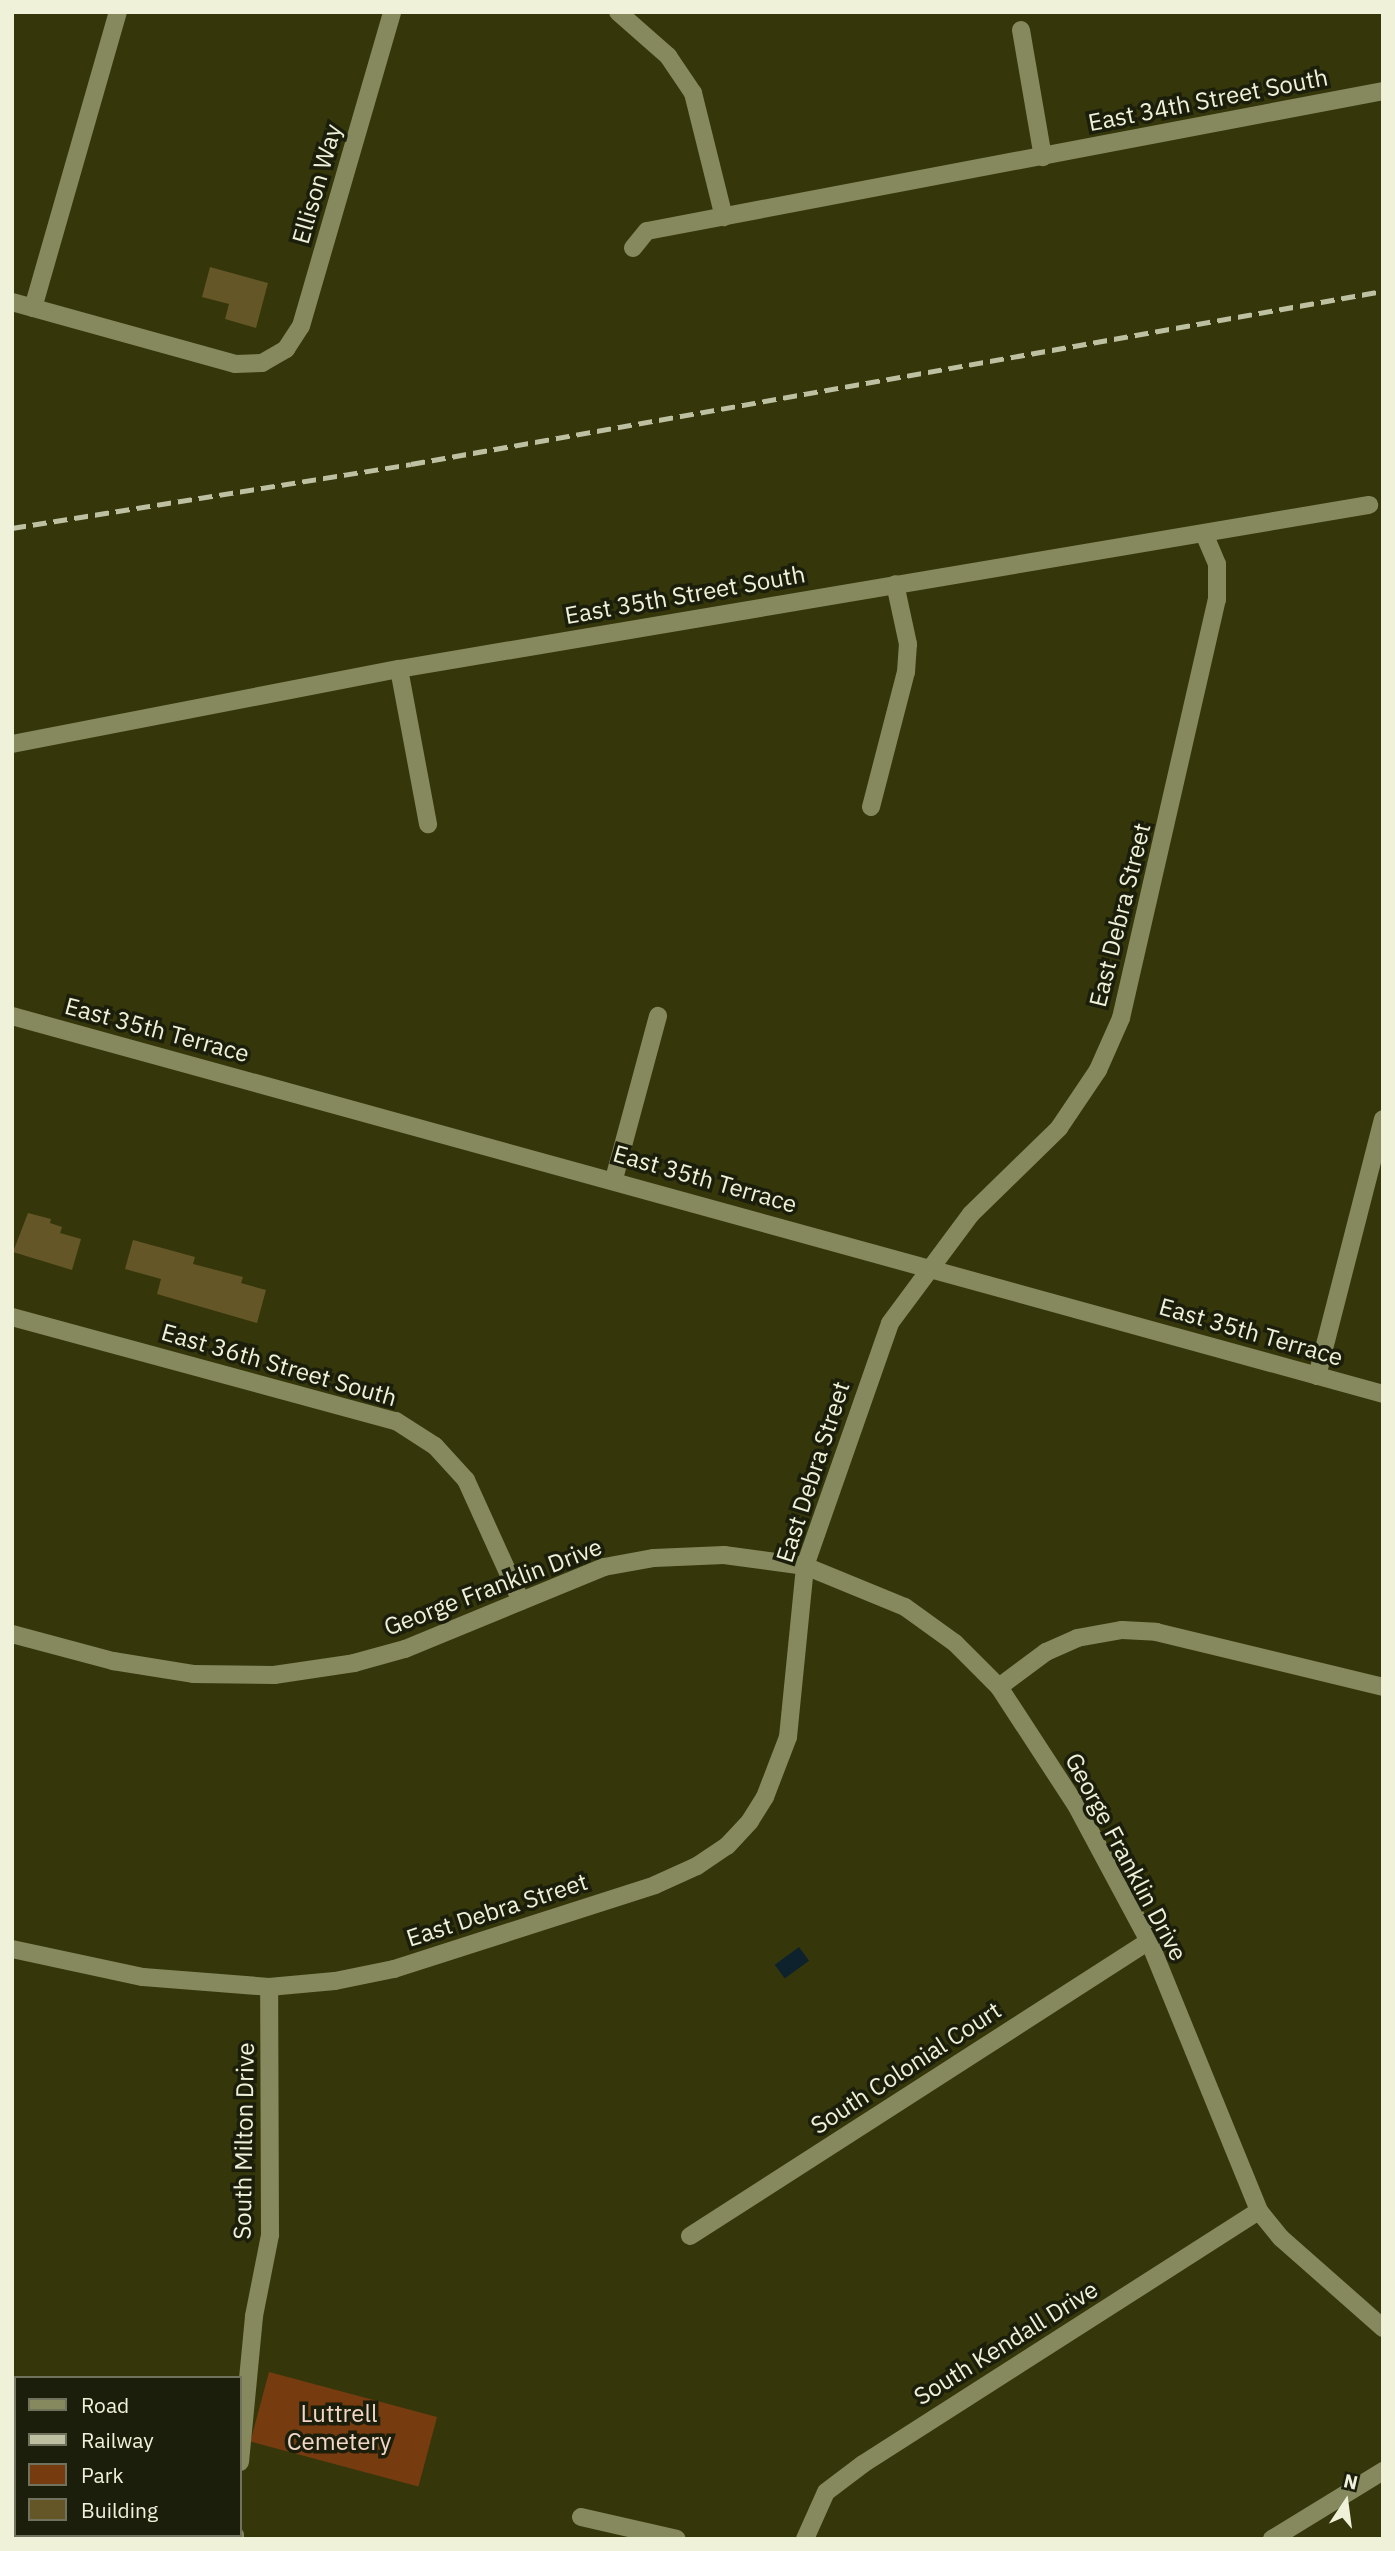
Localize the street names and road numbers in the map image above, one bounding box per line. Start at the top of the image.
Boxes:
street label: East 34th Street South [1086,63,1330,137]
street label: Ellison Way [286,121,348,247]
street label: East 35th Street South [563,560,807,630]
street label: East Debra Street [1083,820,1157,1010]
street label: East 35th Terrace [62,992,252,1068]
street label: East 35th Terrace [610,1139,800,1219]
street label: East 35th Terrace [1156,1292,1346,1372]
street label: East 36th Street South [158,1318,400,1412]
street label: East Debra Street [770,1378,856,1566]
street label: George Franklin Drive [380,1532,606,1642]
street label: George Franklin Drive [1059,1748,1193,1966]
street label: East Debra Street [403,1867,591,1953]
street label: South Colonial Court [805,1996,1007,2140]
street label: South Milton Drive [228,2042,260,2240]
street label: South Kendall Drive [909,2275,1103,2411]

